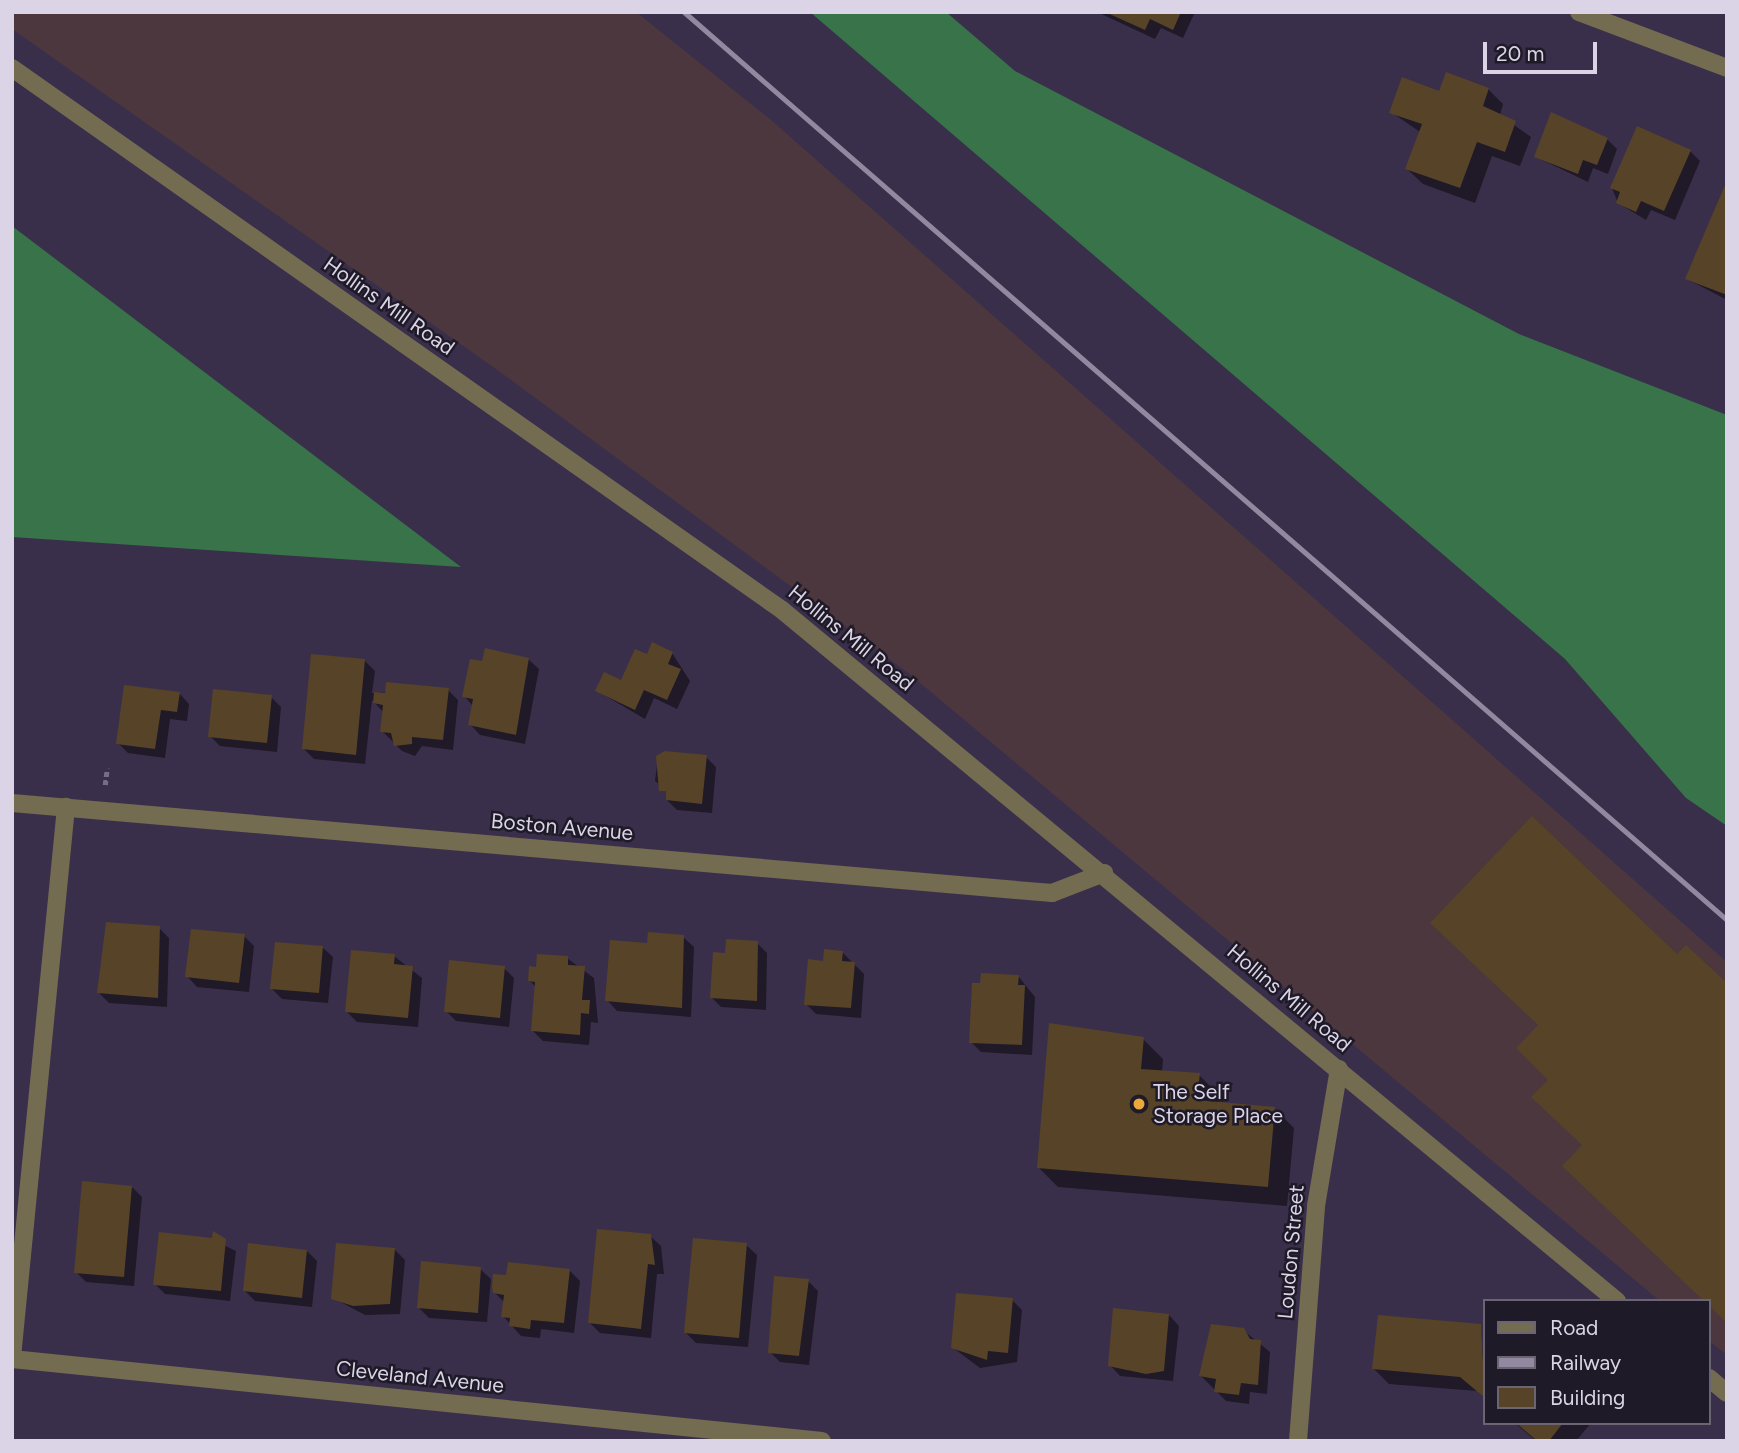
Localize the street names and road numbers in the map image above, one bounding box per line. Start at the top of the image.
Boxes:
street label: Hollins Mill Road [319,251,459,361]
street label: Hollins Mill Road [783,580,919,696]
street label: Boston Avenue [490,808,634,846]
street label: Hollins Mill Road [1222,939,1356,1057]
street label: Loudon Street [1273,1184,1309,1320]
street label: Cleveland Avenue [335,1356,505,1398]

